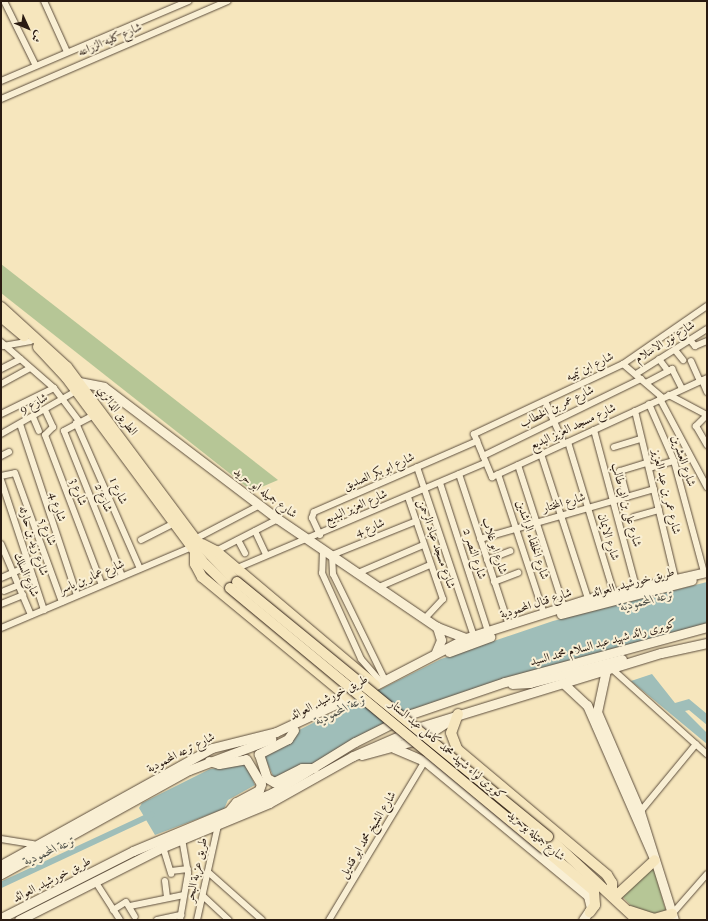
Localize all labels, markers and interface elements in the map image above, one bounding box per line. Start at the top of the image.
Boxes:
north arrow [8,8,48,48]
street label: شارع كليه الزراعه [76,20,144,60]
text: ش [29,28,45,45]
street label: شارع نور الاسلام [632,318,698,366]
street label: شارع ابن تيميه [564,349,616,385]
street label: الطريق الدائري [94,383,140,439]
street label: شارع عمر بن الخطاب [518,383,596,431]
street label: شارع 9 [18,391,50,417]
street label: شارع مسجد العزيز البديع [528,401,618,453]
street label: شارع العشرين [668,434,698,488]
street label: شارع عمر بن عبد العزيز [649,448,683,536]
street label: شارع ابو بكر الصديق [341,450,417,494]
street label: شارع على بن ابى طالب [608,461,644,549]
street label: شارع جميله ابو حريد [230,464,300,522]
street label: شارع 1 [106,475,130,507]
street label: شارع 3 [66,476,90,508]
street label: شارع 2 [91,482,115,514]
street label: شارع العزيز البديع [322,487,390,527]
street label: شارع 4 [45,490,69,524]
street label: شارع المختار [541,490,587,516]
street label: شارع مسجد عباد الرحمن [414,497,458,591]
street label: شارع الخلفاء الراشدين [512,498,552,582]
street label: شارع زيد بن حارثه [15,504,51,578]
street label: شارع الايمان [594,512,622,562]
street label: شارع 5 [35,516,59,548]
street label: شارع 4 [353,516,387,540]
street label: شارع ابو غلاب [478,516,510,576]
street label: شارع النصر 2 [459,527,489,581]
street label: شارع السلك [10,551,42,599]
street label: شارع عمار بن ياسر [57,557,127,597]
street label: طريق خورشيد, العوائد [590,565,676,601]
street label: شارع قنال المحمودية [498,586,574,622]
water label: ترعة المحمودية [618,587,676,615]
street label: كوبرى رائد شهيد عبد السلام محمد السيد [528,617,678,669]
street label: طريق خورشيد, العوائد [288,672,370,724]
water label: ترعة المحمودية [313,691,369,729]
street label: كوبرى لواء شهيد محمد كامل عبد الستار [386,697,508,803]
street label: شارع ترعه المحمودية [144,730,218,776]
street label: شارع الشيخ محمد ابو قنديل [336,789,400,881]
street label: شارع جميلة بوحريد [504,808,568,864]
water label: ترعة المحمودية [21,833,79,869]
street label: طريق عزبة البحر [183,836,211,904]
street label: طريق خورشيد, العوائد [11,854,93,906]

